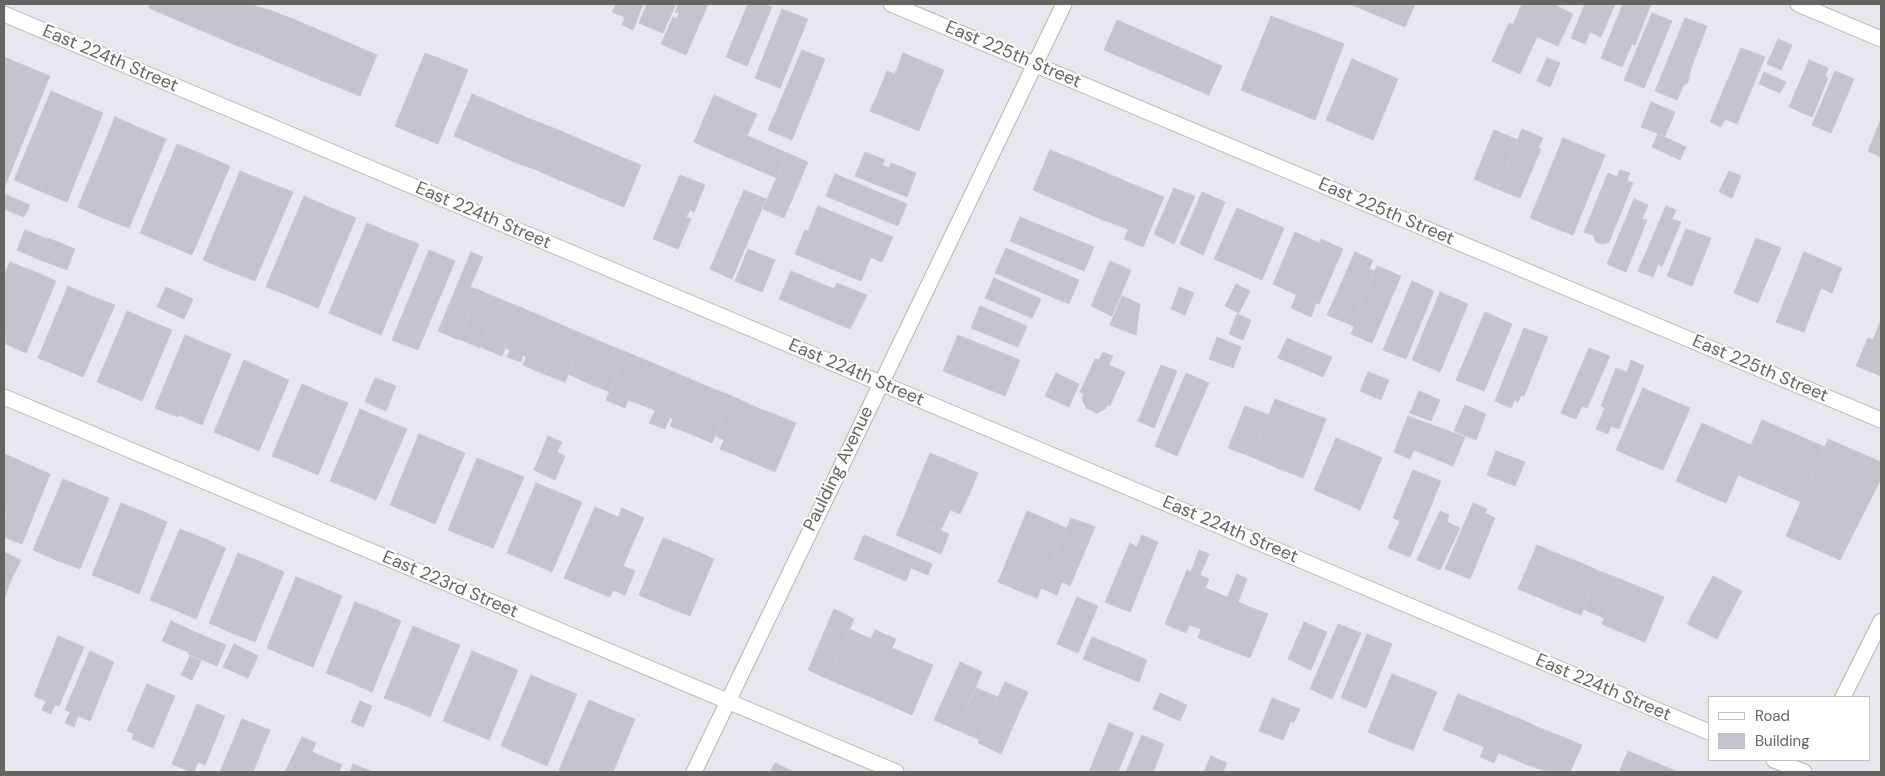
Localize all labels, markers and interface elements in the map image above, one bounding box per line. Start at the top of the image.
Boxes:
street label: East 225th Street [942,17,1084,93]
street label: East 224th Street [39,21,181,97]
street label: East 225th Street [1315,174,1457,250]
street label: East 224th Street [412,178,554,254]
street label: East 225th Street [1689,331,1831,407]
street label: East 224th Street [785,335,927,411]
street label: Paulding Avenue [799,403,879,535]
street label: East 224th Street [1159,492,1301,568]
street label: East 223rd Street [379,547,521,623]
street label: East 224th Street [1532,650,1674,726]
legend [1708,696,1870,761]
text: Road [1755,706,1790,726]
text: Building [1755,731,1810,751]

